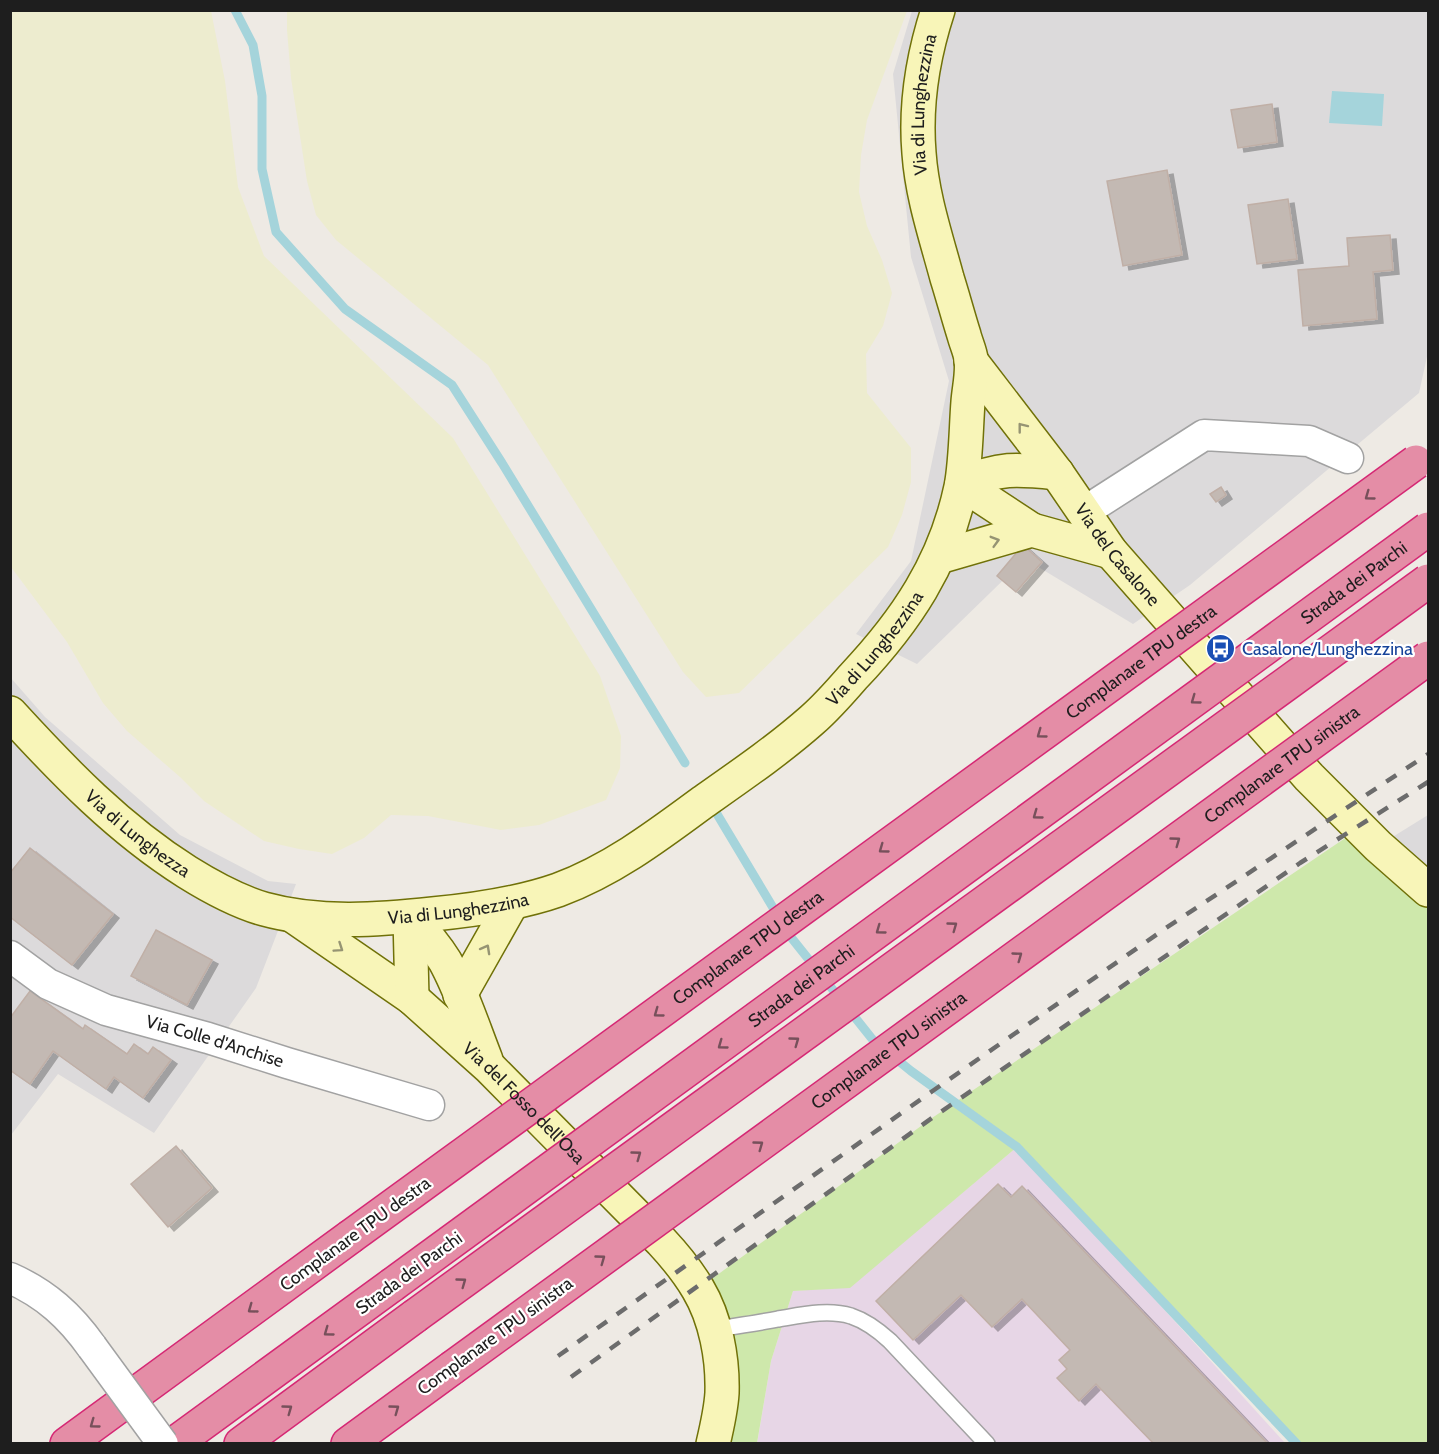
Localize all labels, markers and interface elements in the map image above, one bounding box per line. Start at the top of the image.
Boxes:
street label: Via di Lunghezzina [907,31,942,176]
one-way arrow [1018,422,1029,433]
one-way arrow [1364,489,1375,500]
street label: Via del Casalone [1070,499,1165,611]
one-way arrow [989,536,1000,548]
street label: Strada dei Parchi [1297,537,1412,629]
street label: Via di Lunghezzina [821,587,928,711]
street label: Complanare TPU destra [1061,600,1221,724]
bus stop icon: Casalone/Lunghezzina [1205,633,1237,665]
place label: Casalone/Lunghezzina [1242,638,1413,660]
one-way arrow [1190,693,1201,704]
street label: Complanare TPU sinistra [1200,700,1364,828]
one-way arrow [1037,727,1048,738]
street label: Via di Lunghezza [80,785,194,882]
one-way arrow [1033,808,1044,819]
one-way arrow [1169,837,1180,848]
one-way arrow [879,842,890,853]
street label: Complanare TPU destra [668,885,828,1010]
street label: Via di Lunghezzina [387,888,531,929]
one-way arrow [946,922,957,933]
one-way arrow [875,923,886,934]
street label: Strada dei Parchi [744,940,859,1032]
one-way arrow [333,941,344,952]
one-way arrow [479,945,490,955]
one-way arrow [1012,952,1023,963]
street label: Complanare TPU sinistra [807,986,971,1114]
one-way arrow [653,1006,664,1017]
street label: Via Colle d'Anchise [143,1010,286,1072]
one-way arrow [788,1037,799,1048]
street label: Via del Fosso dell'Osa [458,1038,590,1169]
one-way arrow [717,1038,728,1049]
one-way arrow [752,1141,763,1152]
one-way arrow [630,1151,641,1162]
street label: Complanare TPU destra [275,1172,435,1296]
street label: Strada dei Parchi [352,1227,466,1319]
one-way arrow [594,1256,605,1267]
street label: Complanare TPU sinistra [413,1272,577,1400]
one-way arrow [456,1278,467,1289]
one-way arrow [247,1302,258,1313]
one-way arrow [323,1325,334,1336]
one-way arrow [281,1405,292,1416]
one-way arrow [389,1405,400,1416]
one-way arrow [90,1416,101,1427]

